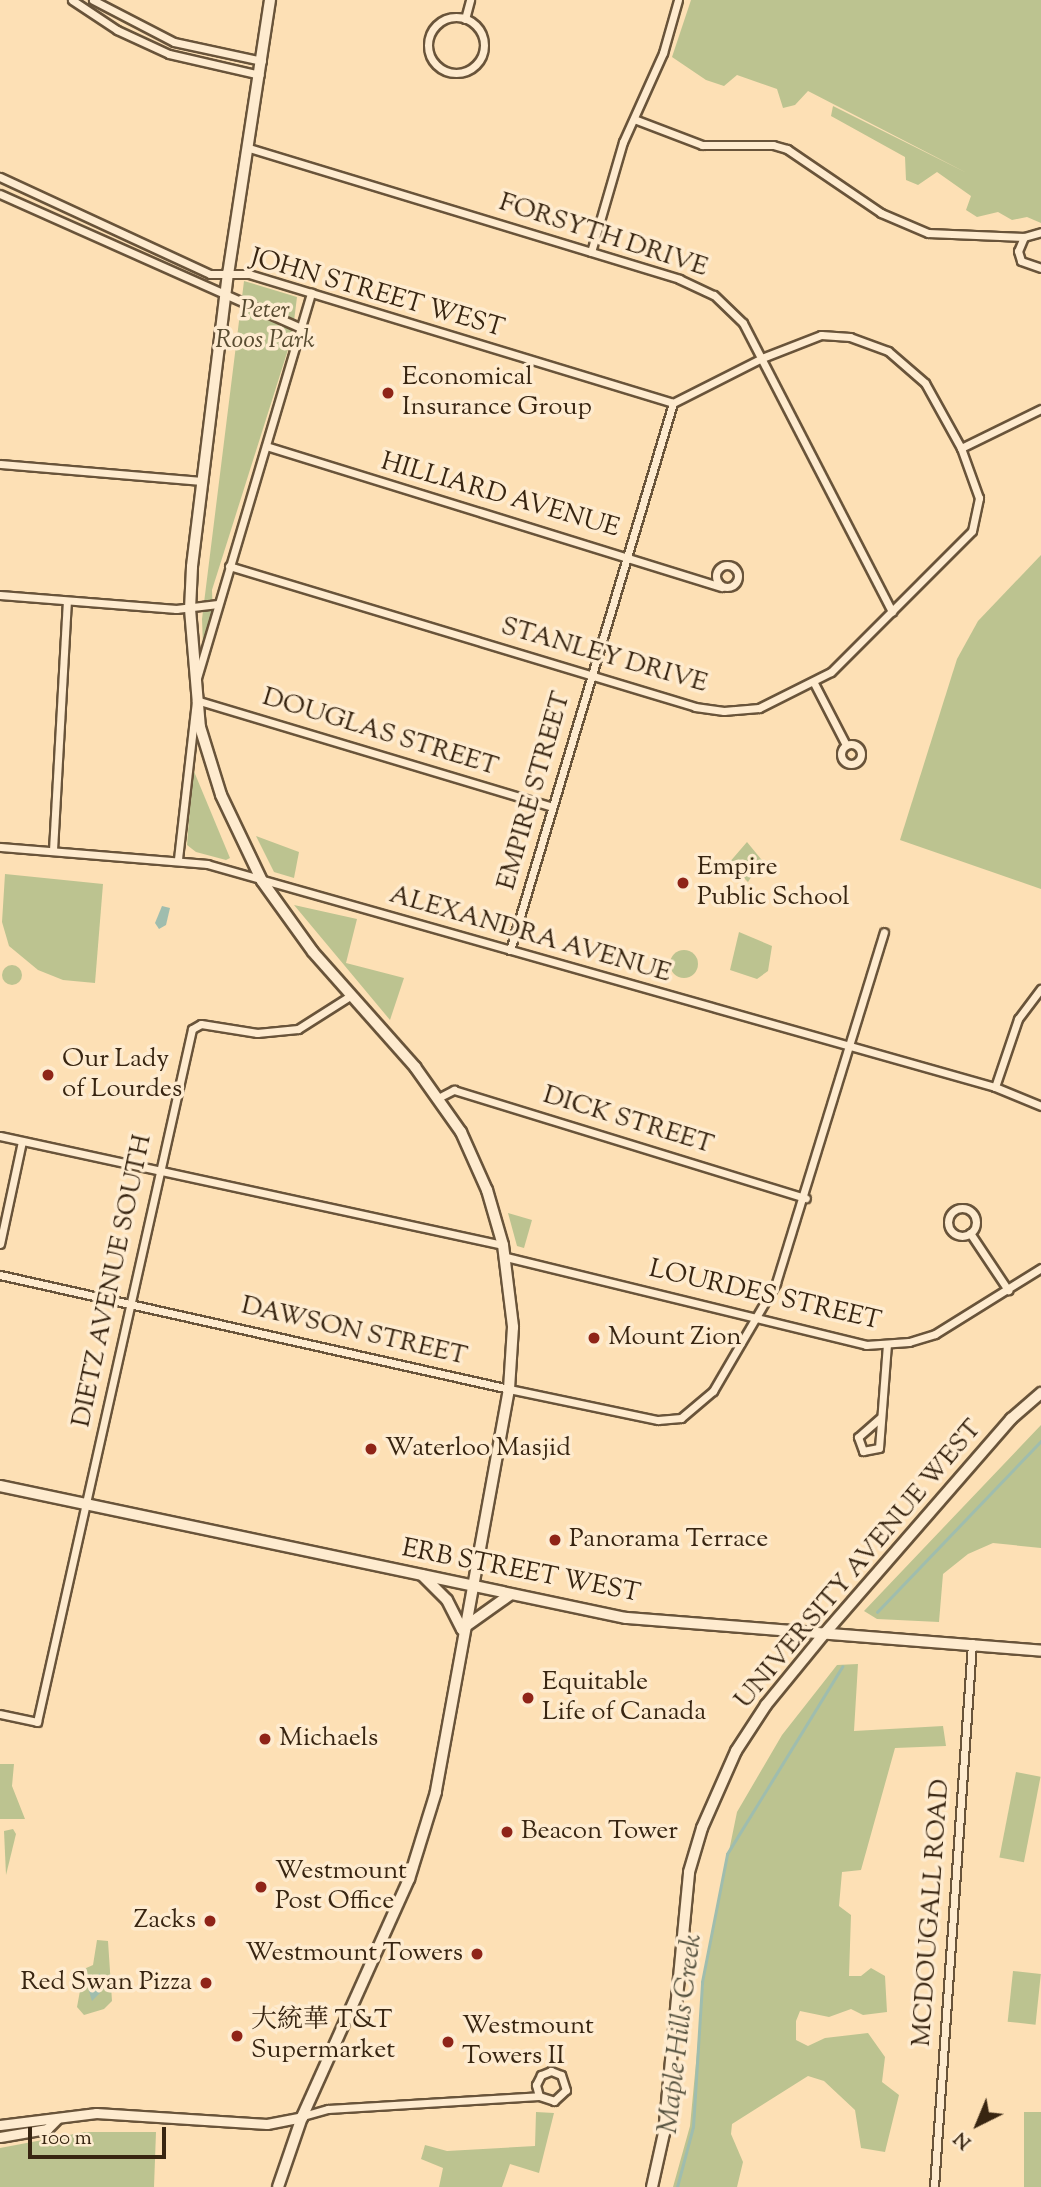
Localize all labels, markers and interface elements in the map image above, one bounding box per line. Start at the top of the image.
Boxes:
street label: FORSYTH DRIVE [495,188,711,284]
street label: JOHN STREET WEST [246,243,508,345]
park label: Peter Roos Park [215,295,315,356]
place label: Economical Insurance Group [402,362,592,424]
marker: Economical Insurance Group [380,385,396,401]
street label: HILLIARD AVENUE [377,447,623,545]
street label: STANLEY DRIVE [497,612,711,700]
street label: DOUGLAS STREET [258,682,502,784]
street label: EMPIRE STREET [492,688,578,894]
place label: Empire Public School [697,852,850,914]
marker: Empire Public School [675,875,691,891]
street label: ALEXANDRA AVENUE [386,880,674,990]
place label: Our Lady of Lourdes [62,1044,182,1106]
marker: Our Lady of Lourdes [40,1067,56,1083]
street label: DICK STREET [539,1080,717,1162]
street label: DIETZ AVENUE SOUTH [67,1132,159,1430]
street label: LOURDES STREET [646,1254,884,1338]
street label: DAWSON STREET [238,1291,470,1373]
place label: Mount Zion [608,1322,742,1354]
marker: Mount Zion [586,1330,602,1346]
street label: UNIVERSITY AVENUE WEST [729,1414,989,1716]
place label: Waterloo Masjid [385,1433,571,1465]
marker: Waterloo Masjid [363,1441,379,1457]
place label: Panorama Terrace [569,1524,768,1556]
marker: Panorama Terrace [547,1532,563,1548]
street label: ERB STREET WEST [399,1534,643,1610]
place label: Equitable Life of Canada [542,1667,706,1728]
marker: Equitable Life of Canada [520,1690,536,1706]
place label: Michaels [279,1723,378,1755]
marker: Michaels [257,1731,273,1747]
street label: MCDOUGALL ROAD [907,1778,957,2048]
place label: Beacon Tower [521,1816,678,1848]
marker: Beacon Tower [499,1824,515,1840]
place label: Westmount Post Office [275,1856,407,1918]
marker: Westmount Post Office [253,1879,269,1895]
place label: Zacks [134,1905,196,1937]
marker: Zacks [202,1913,218,1929]
water label: Maple Hills Creek [652,1932,710,2136]
place label: Westmount Towers [245,1938,463,1970]
marker: Westmount Towers [469,1946,485,1962]
place label: Red Swan Pizza [21,1967,192,1999]
marker: Red Swan Pizza [198,1975,214,1991]
place label: 大統華 T&T Supermarket [251,2005,395,2066]
place label: Westmount Towers II [462,2011,594,2072]
marker: 大統華 T&T Supermarket [229,2028,245,2044]
marker: Westmount Towers II [440,2034,456,2050]
north arrow [943,2089,1013,2159]
scale bar [32,2114,170,2158]
text: 100 m [41,2124,92,2154]
text: N [949,2125,978,2155]

